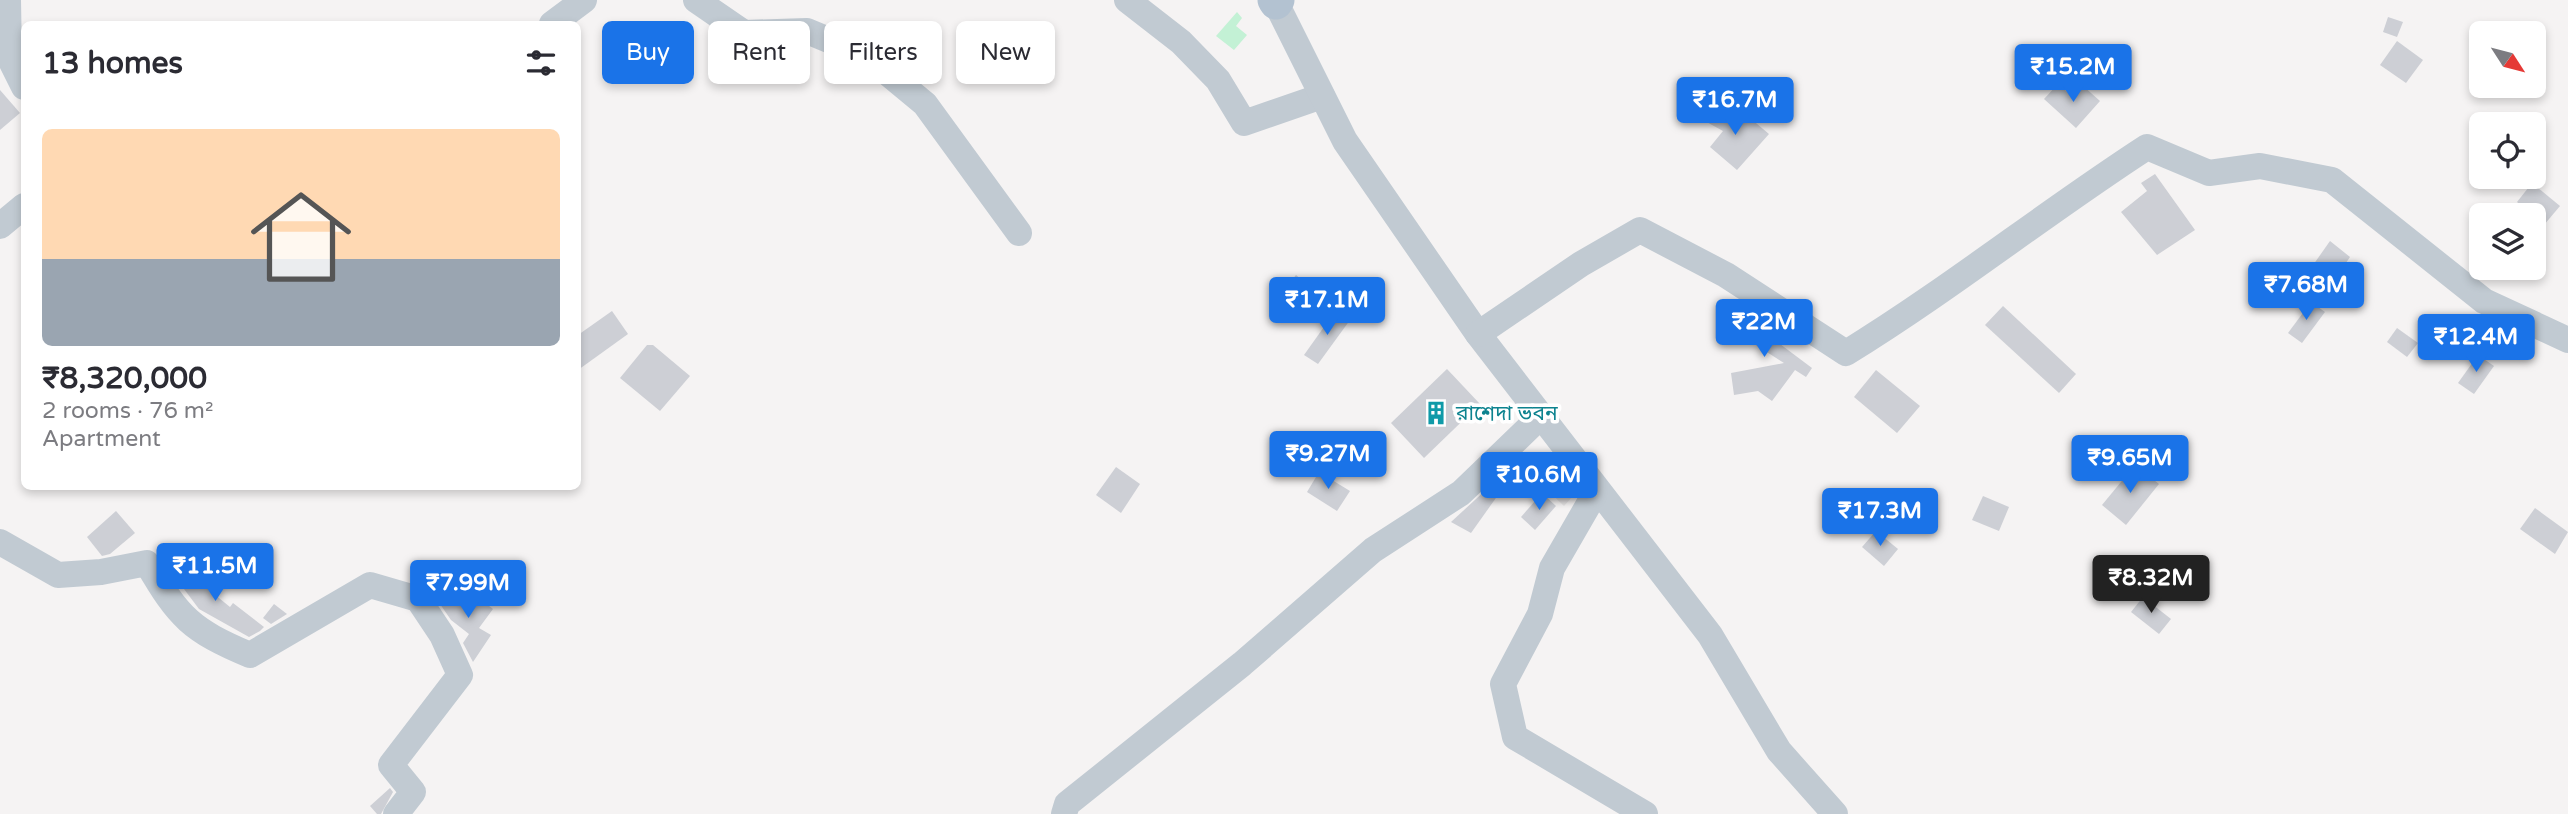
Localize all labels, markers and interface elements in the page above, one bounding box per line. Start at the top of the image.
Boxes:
chip: Buy [602,21,694,84]
chip: Rent [708,21,810,84]
chip: Filters [824,21,942,84]
chip: New [956,21,1055,84]
north arrow [2469,21,2546,98]
map controls [2469,21,2546,280]
icon: filters [522,44,560,82]
pin: ₹15.2M [2016,44,2130,104]
text: 13 homes [42,45,183,82]
text: ₹15.2M [2031,53,2115,81]
pin: ₹16.7M [1678,78,1792,137]
text: ₹16.7M [1693,86,1777,114]
button: locate [2469,112,2546,189]
icon: home [238,174,364,300]
button: layers [2469,203,2546,280]
pin: ₹7.68M [2249,262,2363,322]
text: ₹7.68M [2264,271,2348,299]
pin: ₹17.1M [1270,278,1384,337]
text: ₹17.1M [1285,286,1369,314]
pin: ₹22M [1723,300,1805,359]
text: ₹22M [1732,308,1796,336]
pin: ₹12.4M [2419,314,2533,374]
text: ₹12.4M [2434,323,2518,351]
text: ₹8,320,000 [42,360,207,397]
text: 2 rooms · 76 m² [42,397,213,425]
building icon: রাশেদা ভবন [1422,399,1450,427]
place label: রাশেদা ভবন [1455,401,1558,426]
text: Apartment [42,425,161,453]
pin: ₹9.27M [1271,432,1385,491]
pin: ₹9.65M [2073,435,2187,495]
text: ₹9.27M [1286,440,1371,468]
text: ₹9.65M [2088,444,2173,472]
pin: ₹10.6M [1482,452,1596,512]
text: ₹10.6M [1497,461,1582,489]
pin: ₹17.3M [1823,489,1937,548]
text: ₹17.3M [1838,497,1922,525]
pin: ₹11.5M [158,544,272,603]
text: ₹11.5M [173,552,258,580]
pin: ₹8.32M [2094,556,2208,615]
pin: ₹7.99M [411,560,525,620]
text: ₹8.32M [2109,564,2194,592]
text: ₹7.99M [426,569,510,597]

